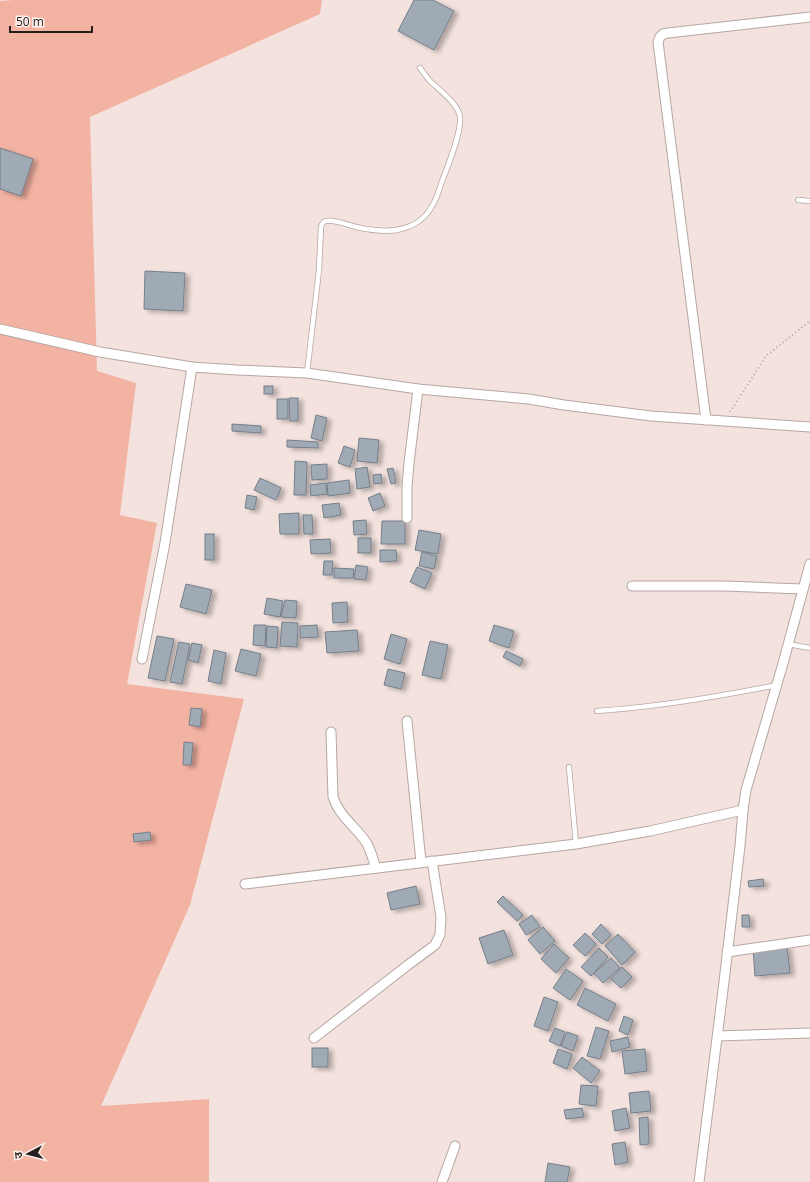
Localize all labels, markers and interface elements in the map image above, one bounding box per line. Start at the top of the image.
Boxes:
scale bar [10,8,92,34]
text: 50 m [16,13,44,30]
north arrow [8,1134,48,1174]
text: उ [10,1151,25,1159]

